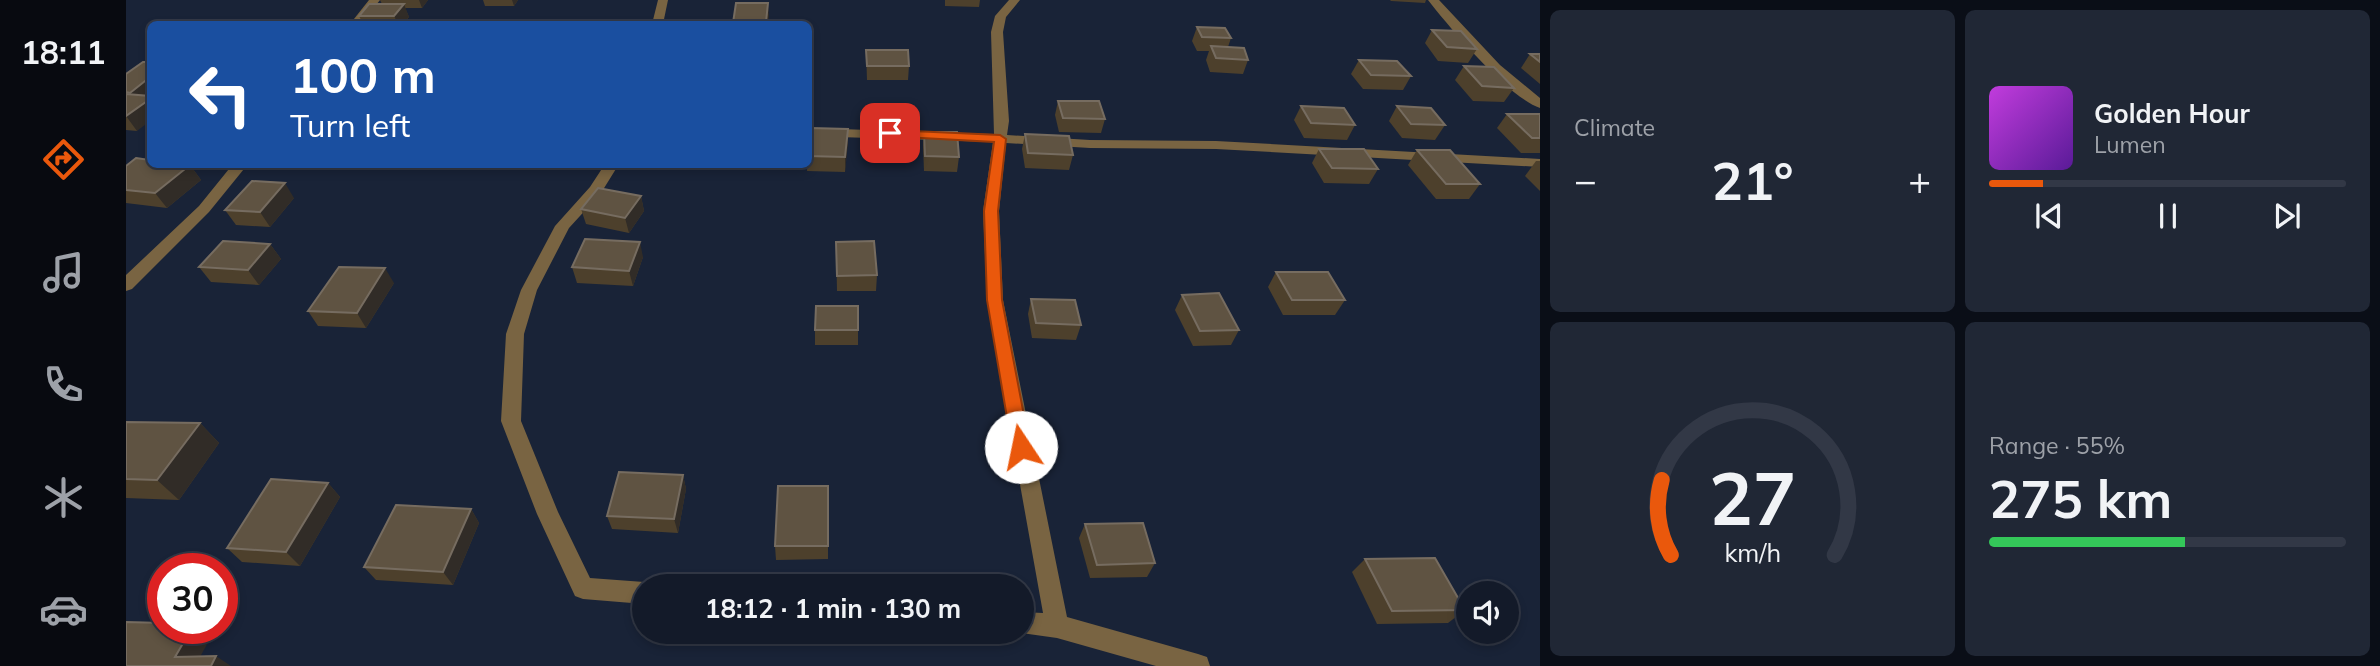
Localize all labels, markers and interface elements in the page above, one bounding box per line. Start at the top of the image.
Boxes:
text: 18:11 [21,32,105,72]
text: 100 m [290,44,436,105]
icon: left [175,49,266,140]
text: Golden Hour [2094,97,2250,130]
pin [860,103,920,163]
text: Turn left [290,105,410,145]
text: Climate [1574,113,1655,142]
icon: arrive [871,114,909,152]
text: Lumen [2094,130,2166,159]
icon: directions [39,135,88,184]
text: 21° [1711,148,1794,213]
text: − [1574,156,1597,204]
text: + [1908,156,1931,204]
icon: previous [2030,197,2068,235]
icon: pause [2149,197,2187,235]
icon: next [2268,197,2306,235]
icon: music [39,248,88,297]
icon: phone [39,360,88,409]
position arrow [984,410,1058,484]
text: Range · 55% [1989,431,2125,460]
text: 27 [1709,452,1796,543]
text: 275 km [1989,466,2172,531]
icon: climate [39,473,88,522]
text: km/h [1724,537,1781,568]
speed limit sign: 30 [147,553,238,644]
map controls [1456,581,1519,644]
button: sound [1456,581,1519,644]
icon: car [39,585,88,634]
text: 18:12 · 1 min · 130 m [705,592,961,625]

